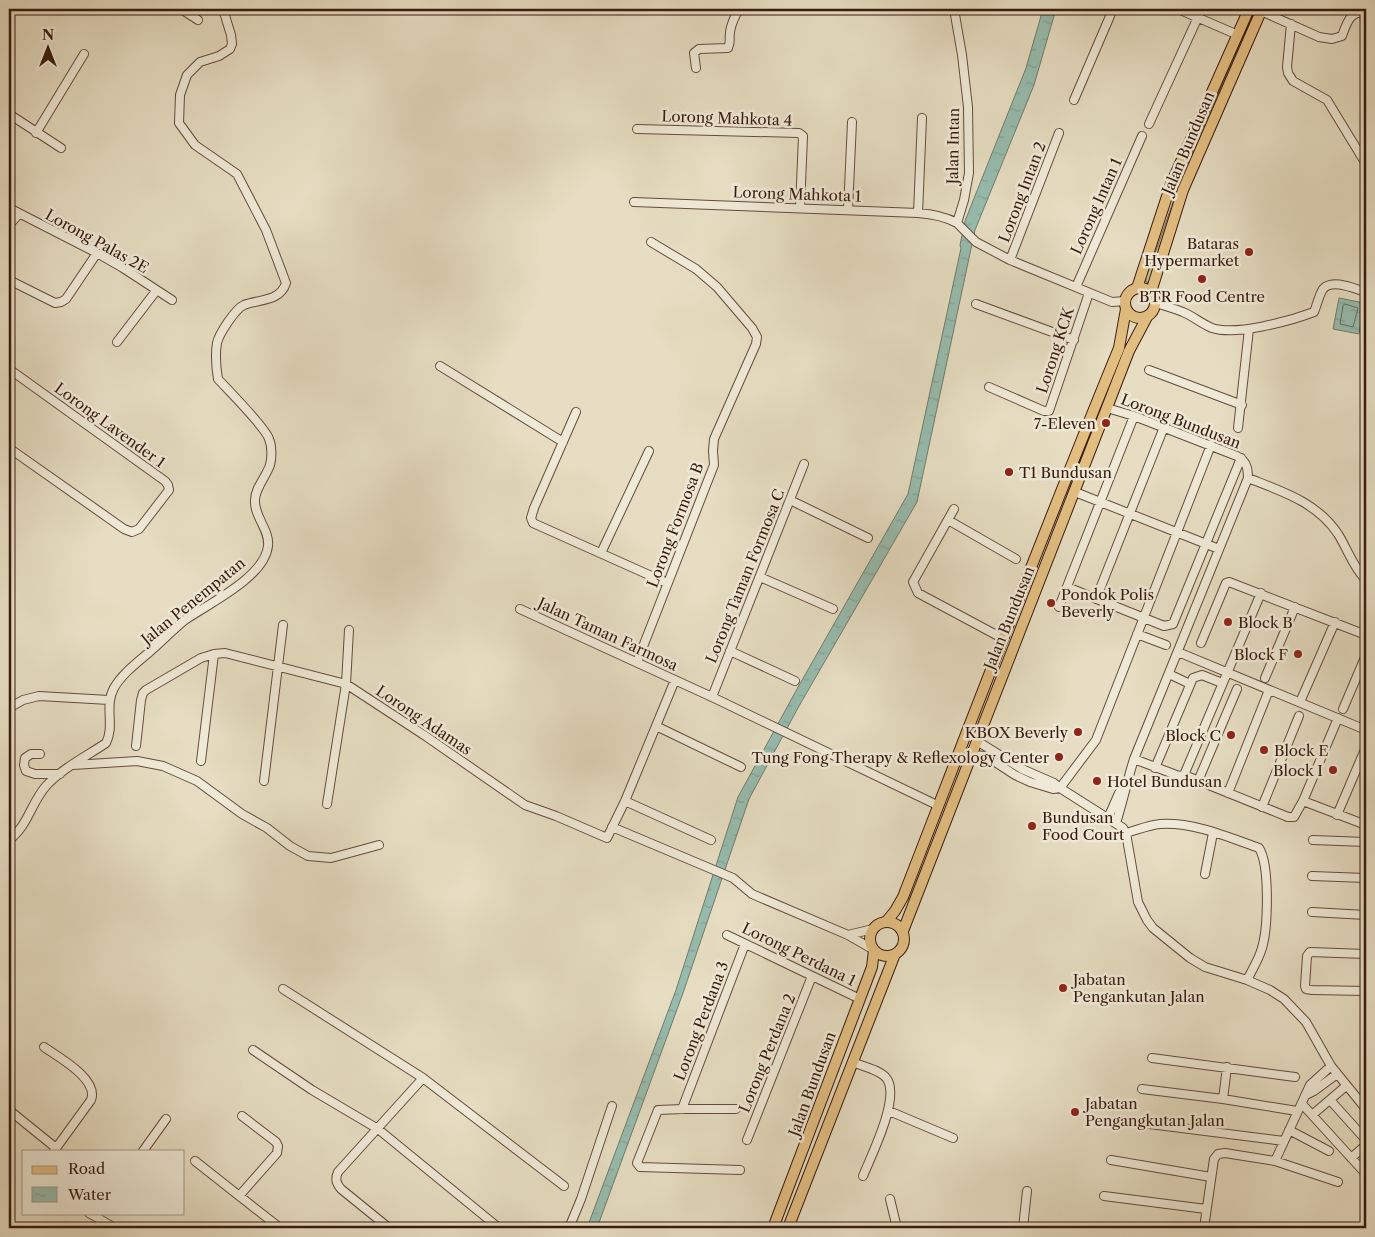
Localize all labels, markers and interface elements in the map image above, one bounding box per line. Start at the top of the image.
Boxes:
north arrow [22,22,72,72]
text: N [42,26,54,44]
street label: Jalan Bundusan [1157,88,1218,199]
street label: Lorong Mahkota 4 [661,106,793,130]
street label: Jalan Intan [943,107,963,186]
street label: Lorong Intan 2 [994,139,1050,245]
street label: Lorong Intan 1 [1066,154,1126,257]
street label: Lorong Mahkota 1 [732,182,862,206]
street label: Lorong Palas 2E [42,205,152,277]
place label: Bataras Hypermarket [1144,234,1240,270]
marker: Bataras Hypermarket [1243,246,1255,258]
marker: BTR Food Centre [1196,273,1208,285]
place label: BTR Food Centre [1139,287,1265,306]
street label: Lorong KCK [1032,303,1078,396]
street label: Lorong Lavender 1 [51,378,170,472]
street label: Lorong Bundusan [1118,389,1244,453]
place label: 7-Eleven [1034,414,1097,433]
marker: 7-Eleven [1100,417,1112,429]
street label: Lorong Formosa B [642,460,708,590]
place label: T1 Bundusan [1019,463,1112,482]
marker: T1 Bundusan [1003,466,1015,478]
street label: Lorong Taman Formosa C [701,486,789,666]
street label: Jalan Penempatan [136,553,249,650]
street label: Jalan Bundusan [979,563,1039,674]
place label: Pondok Polis Beverly [1061,585,1154,621]
street label: Jalan Taman Farmosa [533,592,681,675]
marker: Pondok Polis Beverly [1045,597,1057,609]
place label: Block B [1238,613,1293,632]
marker: Block B [1222,616,1234,628]
place label: Block F [1234,645,1288,664]
marker: Block F [1292,648,1304,660]
street label: Lorong Adamas [373,681,475,759]
place label: KBOX Beverly [965,723,1069,742]
marker: KBOX Beverly [1072,726,1084,738]
place label: Block C [1165,726,1221,745]
marker: Block C [1225,729,1237,741]
place label: Block E [1274,741,1329,760]
marker: Block E [1258,744,1270,756]
place label: Tung Fong Therapy & Reflexology Center [752,748,1050,767]
marker: Tung Fong Therapy & Reflexology Center [1053,751,1065,763]
place label: Block I [1273,761,1323,780]
marker: Block I [1327,764,1339,776]
place label: Hotel Bundusan [1107,772,1223,791]
marker: Hotel Bundusan [1091,775,1103,787]
place label: Bundusan Food Court [1042,808,1125,844]
marker: Bundusan Food Court [1026,820,1038,832]
street label: Lorong Perdana 1 [739,918,860,990]
street label: Lorong Perdana 3 [670,959,732,1083]
place label: Jabatan Pengankutan Jalan [1071,970,1205,1006]
marker: Jabatan Pengankutan Jalan [1057,982,1069,994]
street label: Lorong Perdana 2 [735,991,799,1115]
street label: Jalan Bundusan [784,1028,840,1141]
place label: Jabatan Pengangkutan Jalan [1083,1094,1225,1130]
marker: Jabatan Pengangkutan Jalan [1069,1106,1081,1118]
legend [22,1150,185,1214]
text: Road [68,1159,105,1178]
text: Water [67,1185,112,1204]

